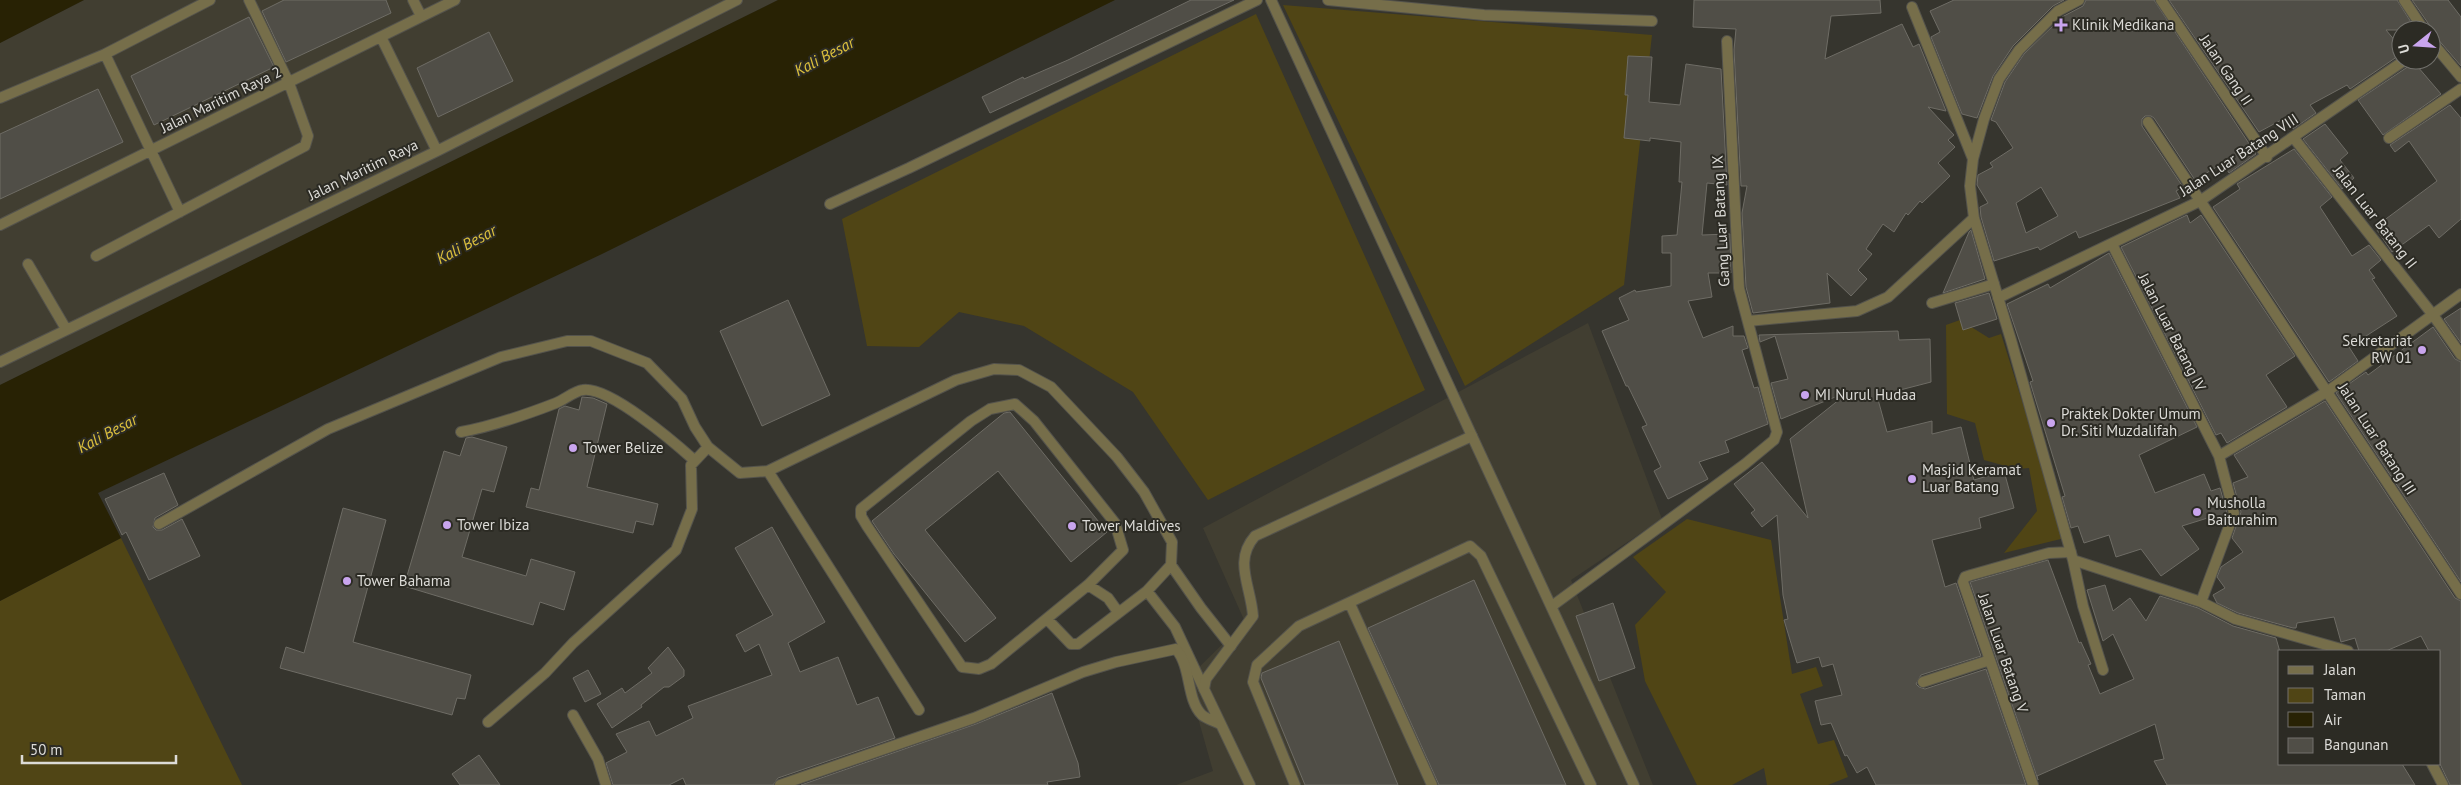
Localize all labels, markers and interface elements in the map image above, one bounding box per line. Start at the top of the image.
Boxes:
place label: Klinik Medikana [2072,15,2174,34]
marker: Klinik Medikana [2054,18,2068,32]
north arrow [2391,20,2441,70]
street label: Jalan Gang II [2195,30,2257,109]
water label: Kali Besar [791,31,859,80]
text: U [2394,42,2413,56]
street label: Jalan Maritim Raya 2 [156,62,284,138]
street label: Jalan Luar Batang VIII [2175,109,2302,201]
street label: Jalan Maritim Raya [304,135,421,205]
street label: Gang Luar Batang IX [1708,155,1733,287]
street label: Jalan Luar Batang II [2329,161,2422,272]
water label: Kali Besar [433,219,501,268]
street label: Jalan Luar Batang IV [2134,269,2211,394]
place label: Sekretariat RW 01 [2342,331,2412,367]
marker: Sekretariat RW 01 [2416,344,2428,356]
street label: Jalan Luar Batang III [2334,378,2421,498]
place label: MI Nurul Hudaa [1815,385,1916,404]
marker: MI Nurul Hudaa [1799,389,1811,401]
place label: Praktek Dokter Umum Dr. Siti Muzdalifah [2061,404,2201,440]
water label: Kali Besar [74,408,142,457]
marker: Praktek Dokter Umum Dr. Siti Muzdalifah [2045,417,2057,429]
place label: Tower Belize [583,438,664,457]
marker: Tower Belize [567,442,579,454]
place label: Masjid Keramat Luar Batang [1922,460,2021,496]
marker: Masjid Keramat Luar Batang [1906,473,1918,485]
place label: Musholla Baiturahim [2207,493,2277,529]
marker: Musholla Baiturahim [2191,506,2203,518]
place label: Tower Ibiza [457,515,530,534]
place label: Tower Maldives [1082,516,1181,535]
marker: Tower Ibiza [441,519,453,531]
marker: Tower Maldives [1066,520,1078,532]
place label: Tower Bahama [357,571,450,590]
marker: Tower Bahama [341,575,353,587]
street label: Jalan Luar Batang V [1974,590,2033,715]
legend [2278,650,2441,765]
text: Jalan [2323,660,2356,679]
text: Taman [2324,685,2366,704]
text: Air [2324,710,2342,729]
scale bar [22,732,176,764]
text: Bangunan [2324,735,2388,754]
text: 50 m [30,740,63,759]

